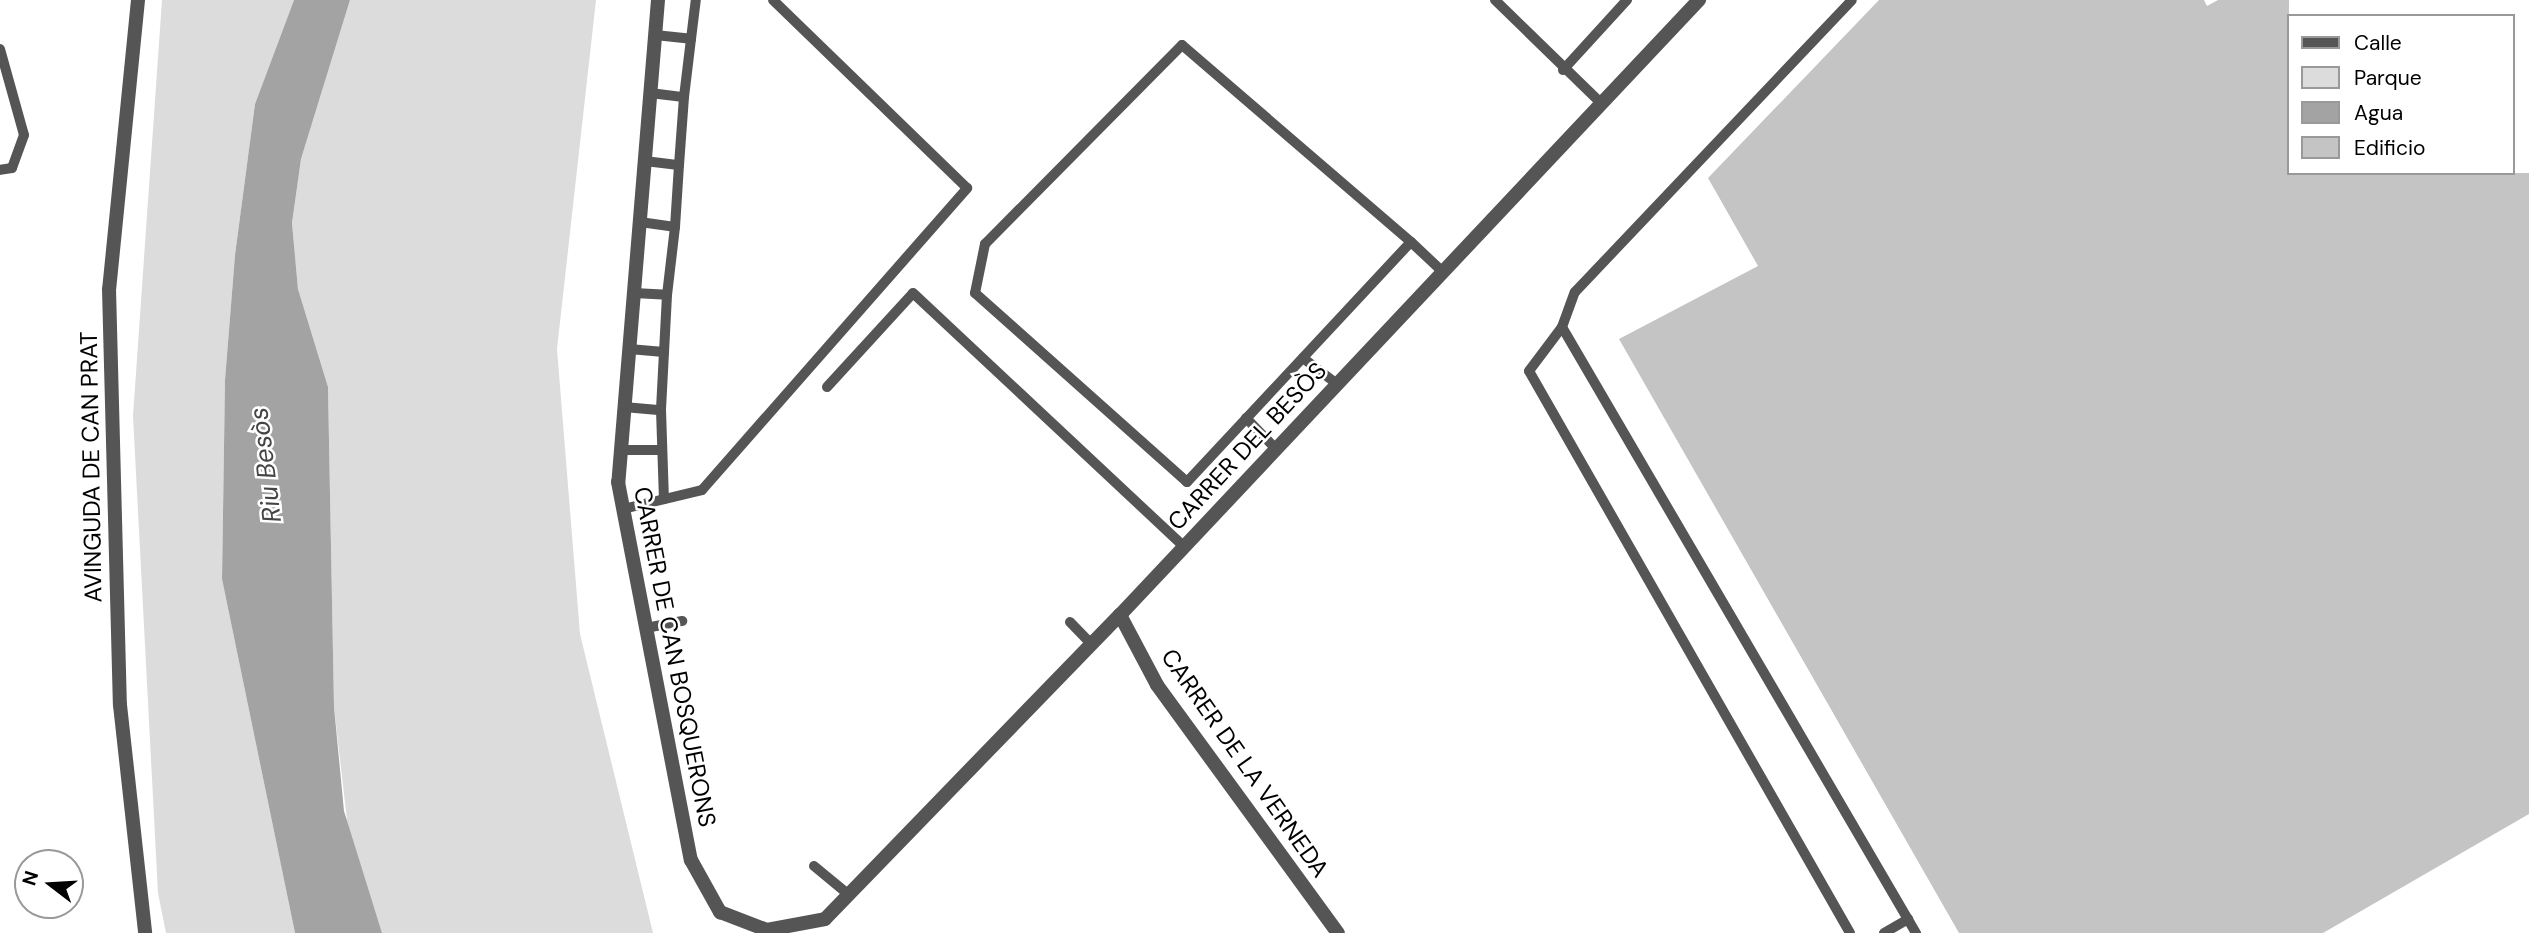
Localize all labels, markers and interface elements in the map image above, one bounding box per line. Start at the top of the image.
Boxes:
legend [2288,14,2515,175]
text: Calle [2354,29,2402,57]
text: Parque [2354,64,2422,92]
text: Agua [2354,99,2403,127]
text: Edificio [2354,134,2425,162]
street label: AVINGUDA DE CAN PRAT [74,331,108,603]
street label: CARRER DEL BESÒS [1162,356,1332,536]
water label: Riu Besòs [243,406,289,524]
street label: CARRER DE CAN BOSQUERONS [628,485,722,829]
street label: CARRER DE LA VERNEDA [1155,643,1335,883]
north arrow [14,849,84,919]
text: N [16,868,44,889]

